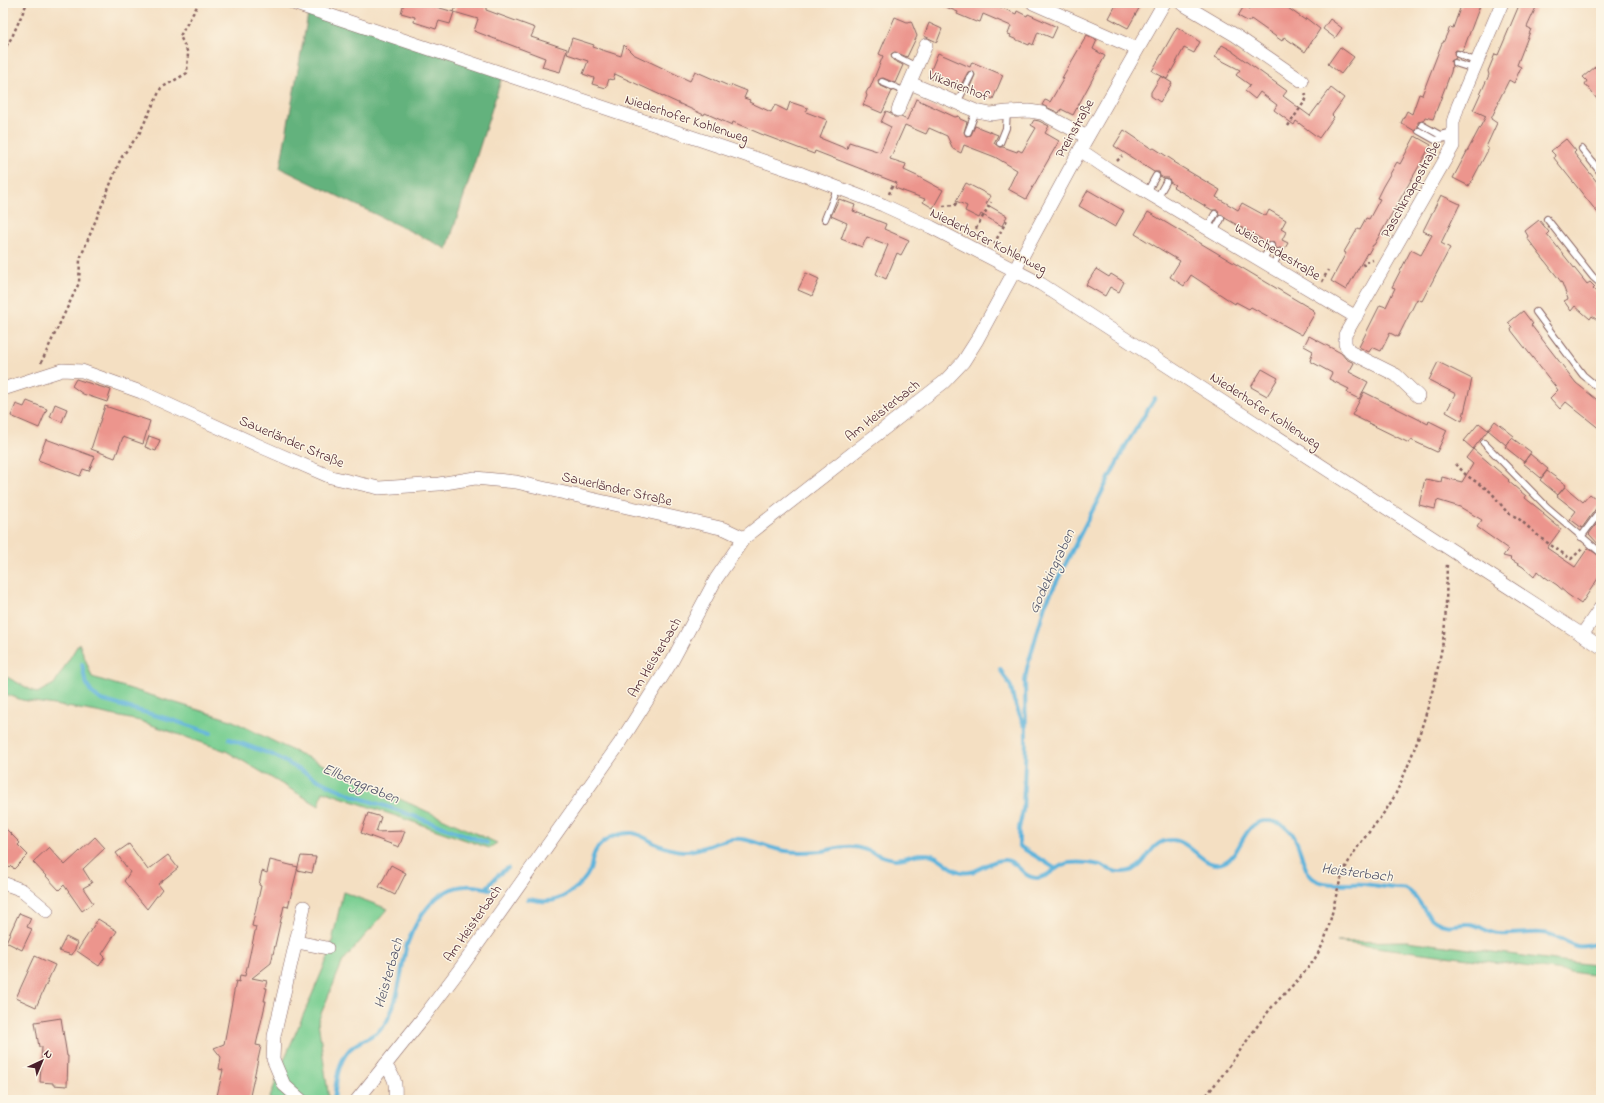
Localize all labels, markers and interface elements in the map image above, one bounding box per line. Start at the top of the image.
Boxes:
street label: Vikarienhof [924,65,993,108]
street label: Niederhofer Kohlenweg [622,90,751,150]
street label: Preinstraße [1050,95,1101,162]
street label: Paschknappstraße [1376,137,1447,242]
street label: Niederhofer Kohlenweg [926,203,1050,281]
street label: Weischedestraße [1230,218,1325,287]
street label: Niederhofer Kohlenweg [1205,367,1325,456]
street label: Am Heisterbach [841,375,925,447]
street label: Sauerländer Straße [235,411,348,474]
street label: Sauerländer Straße [559,467,675,513]
water label: Godekingraben [1023,525,1082,618]
street label: Am Heisterbach [623,614,688,702]
water label: Ellberggraben [318,758,403,811]
water label: Heisterbach [1320,858,1395,888]
street label: Am Heisterbach [439,881,508,967]
water label: Heisterbach [368,935,410,1011]
north arrow [22,1041,62,1081]
text: N [40,1046,56,1063]

